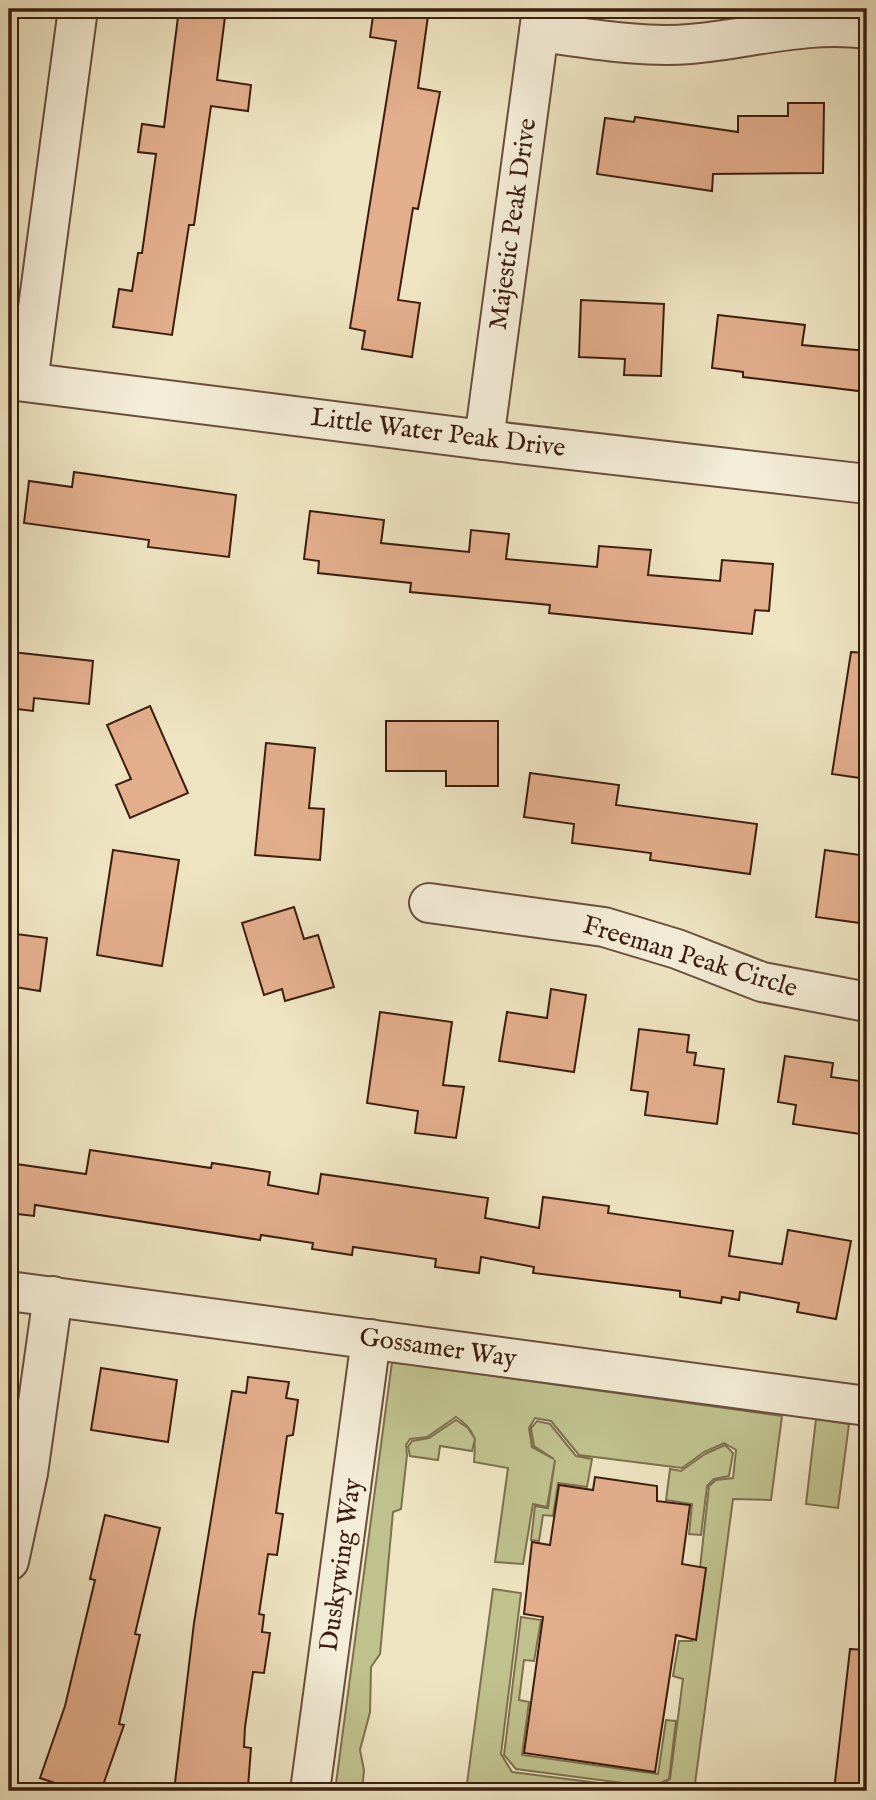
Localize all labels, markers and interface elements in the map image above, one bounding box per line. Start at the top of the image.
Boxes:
street label: Majestic Peak Drive [482,116,544,332]
street label: Little Water Peak Drive [309,401,567,465]
street label: Freeman Peak Circle [579,909,801,1005]
street label: Gossamer Way [357,1321,519,1375]
street label: Duskywing Way [312,1476,370,1654]

